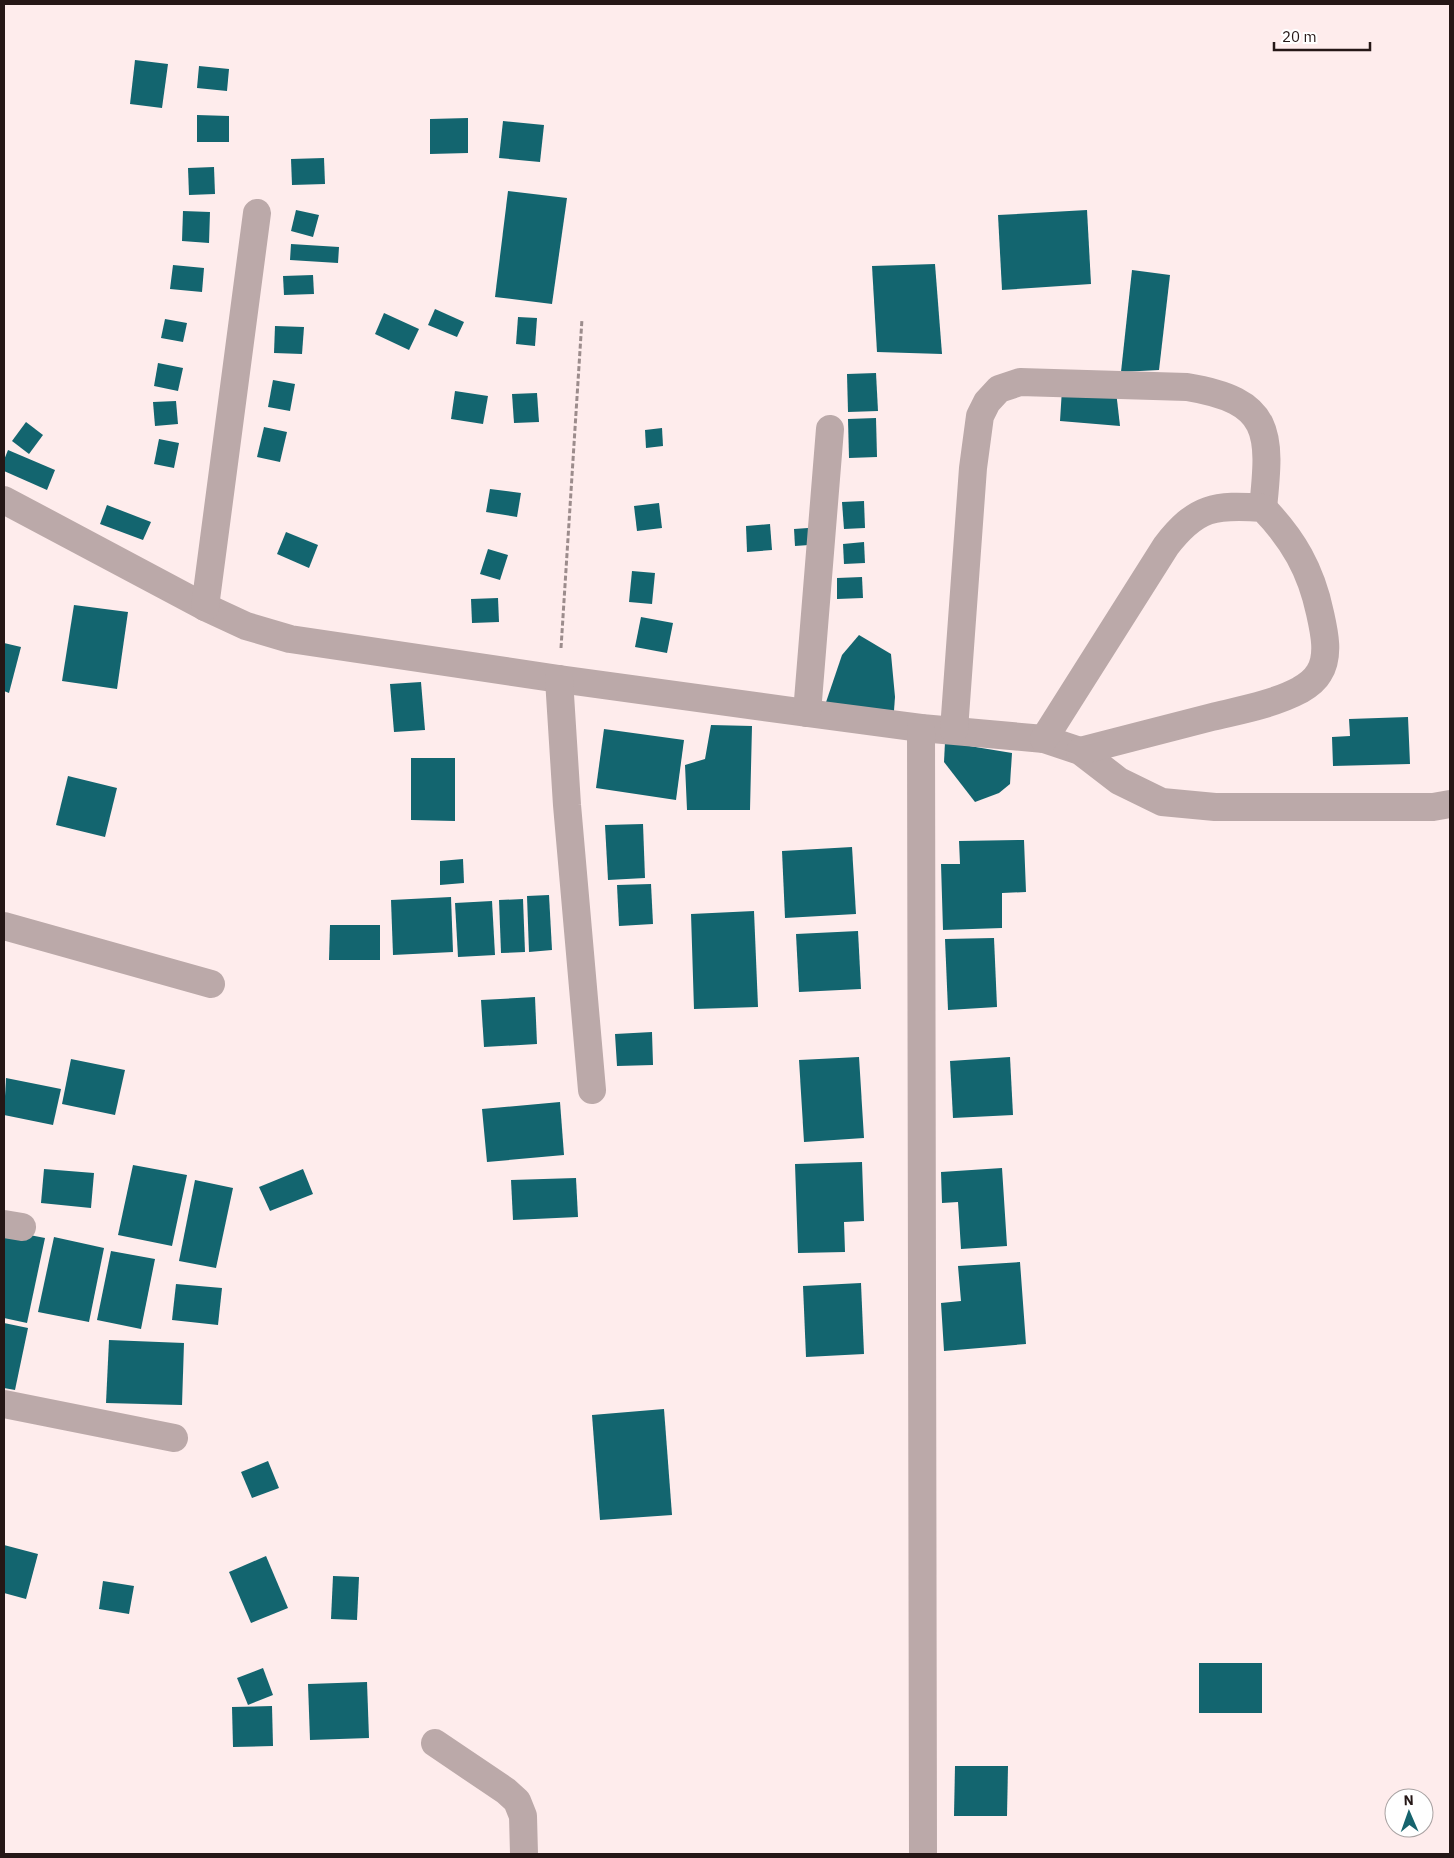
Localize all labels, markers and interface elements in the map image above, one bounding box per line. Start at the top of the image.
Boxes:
scale bar [1274,20,1370,52]
text: 20 m [1282,27,1317,46]
north arrow [1384,1788,1434,1838]
text: N [1403,1791,1414,1809]

